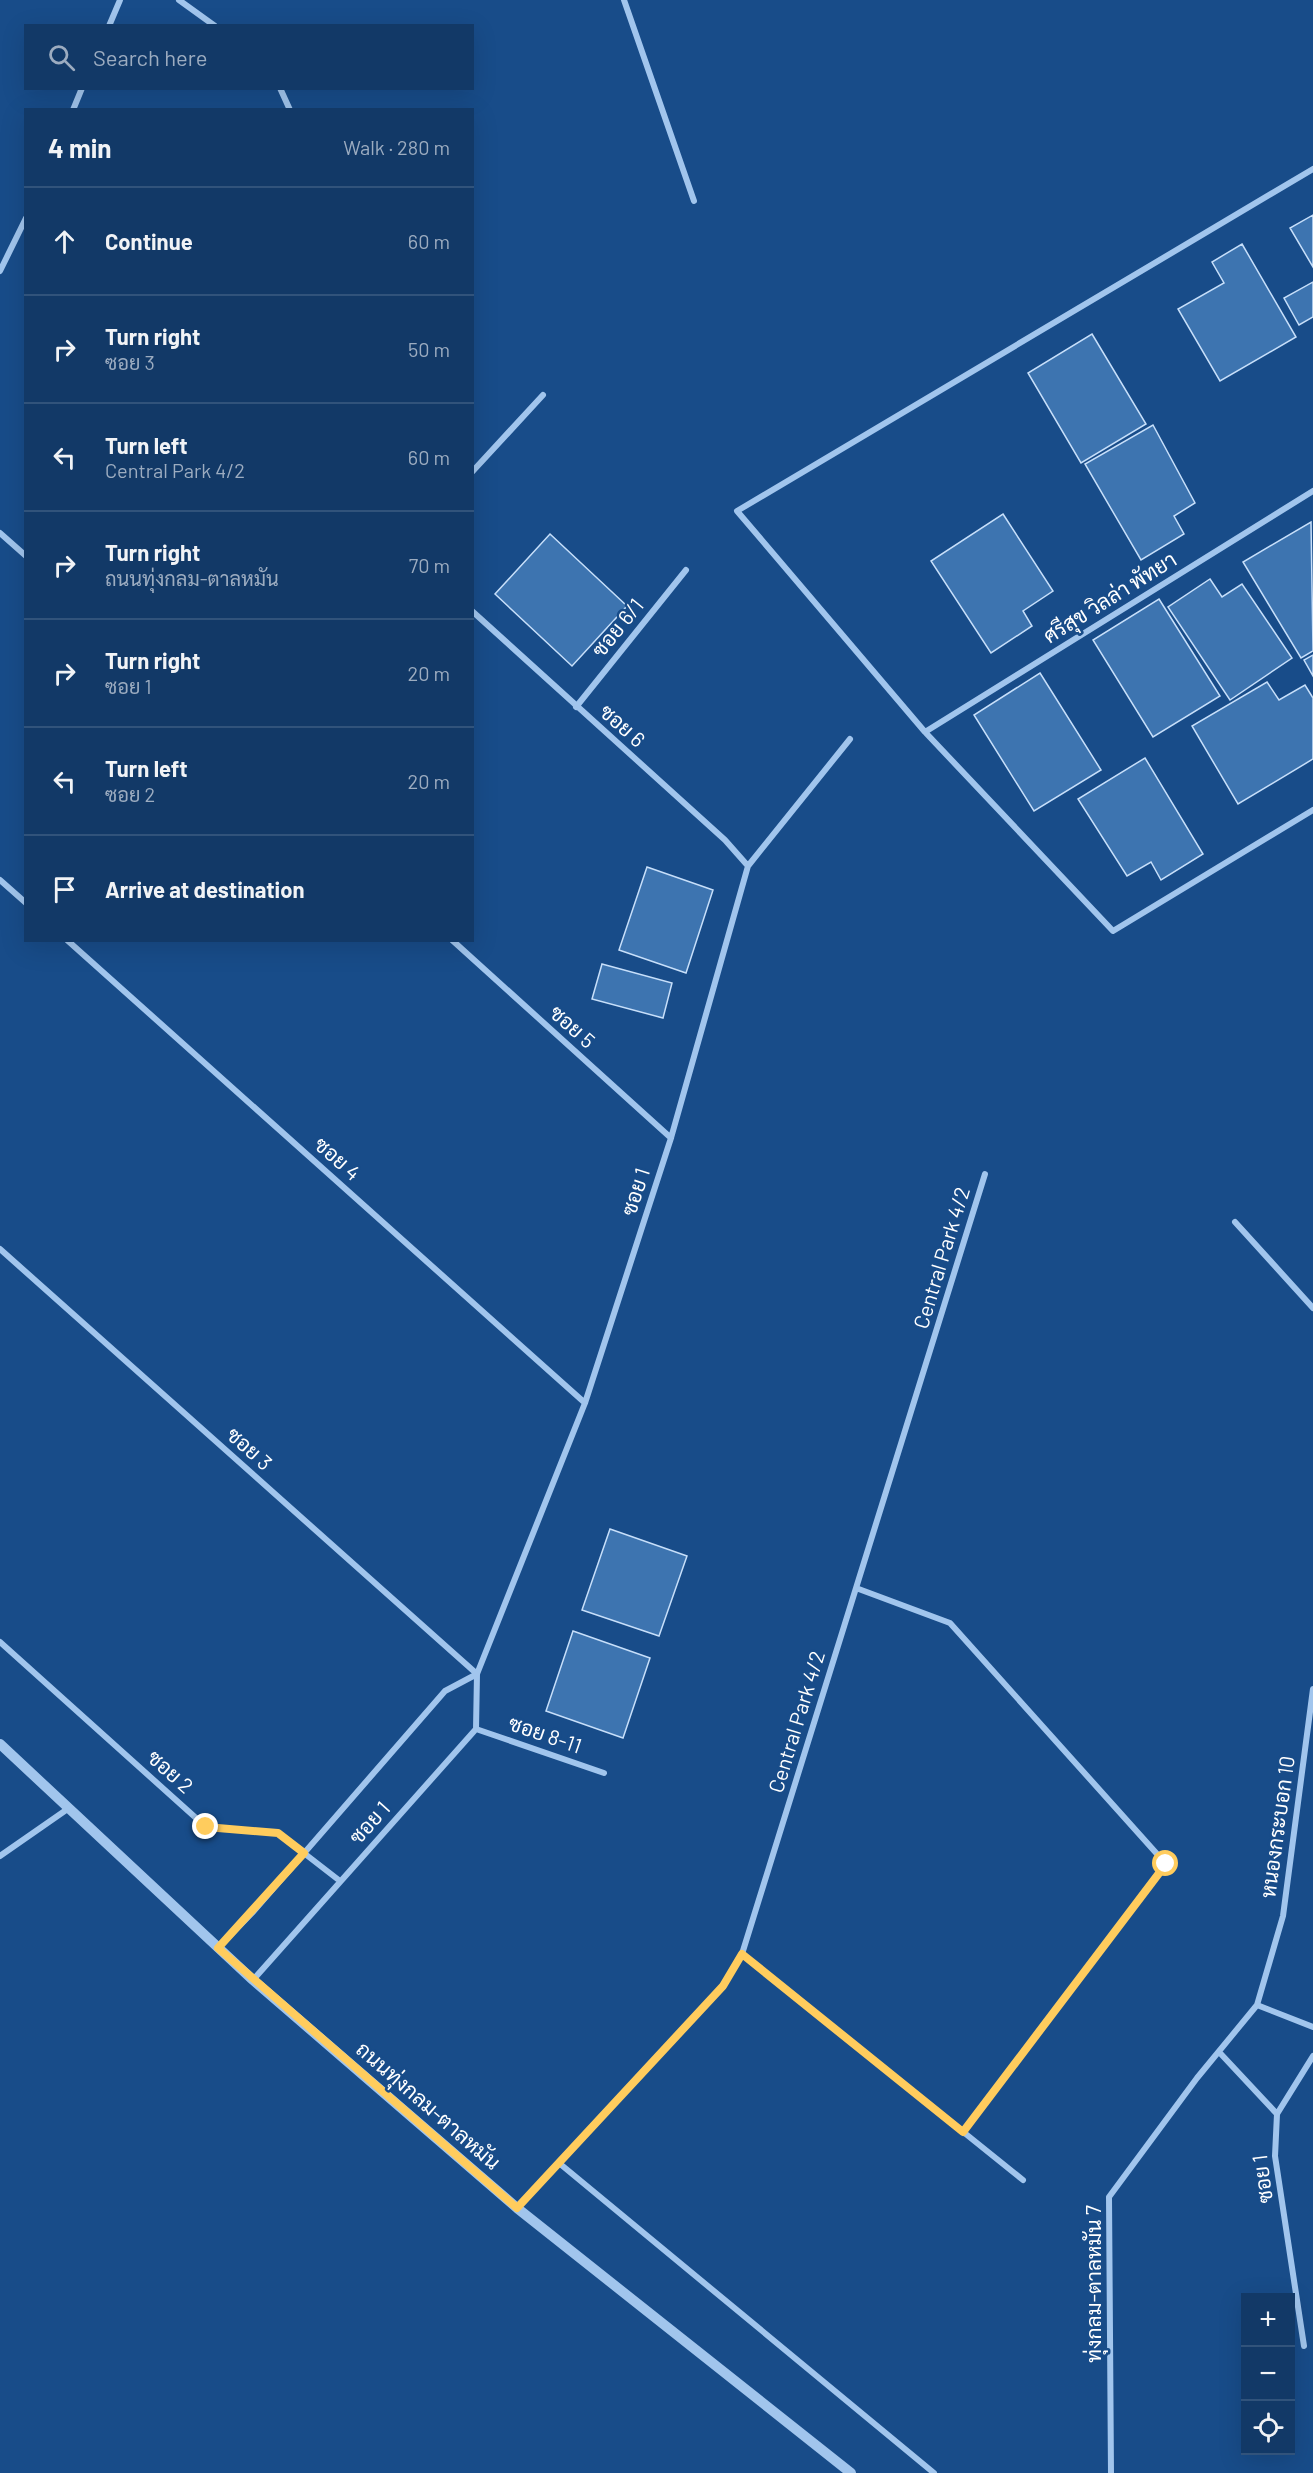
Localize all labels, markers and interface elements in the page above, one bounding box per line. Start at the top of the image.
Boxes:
search box [24,24,474,90]
icon: search [45,41,78,74]
text: Search here [93,44,207,70]
text: 4 min [48,132,112,163]
text: Walk · 280 m [343,135,450,159]
icon: ahead [48,225,81,258]
text: Continue [105,228,193,254]
text: 60 m [408,229,450,253]
text: Turn right [105,323,200,349]
icon: right [48,333,81,366]
text: 50 m [408,337,450,361]
text: ซอย 3 [105,350,155,374]
text: Turn left [105,432,188,458]
icon: left [48,441,81,474]
text: 60 m [408,445,450,469]
text: Central Park 4/2 [105,458,245,482]
text: Turn right [105,539,200,565]
street label: ศรีสุข วิลล่า พัทยา [1038,546,1182,650]
icon: right [48,549,81,582]
text: 70 m [409,553,450,577]
text: ถนนทุ่งกลม-ตาลหมัน [105,566,279,590]
street label: ซอย 6/1 [586,593,648,661]
text: Turn right [105,647,200,673]
icon: right [48,657,81,690]
text: 20 m [407,661,450,685]
text: ซอย 1 [105,674,152,698]
street label: ซอย 6 [595,698,651,752]
text: Turn left [105,755,188,781]
icon: left [48,765,81,798]
text: 20 m [407,769,450,793]
text: ซอย 2 [105,782,155,806]
icon: arrive [48,873,81,906]
text: Arrive at destination [105,876,304,902]
street label: ซอย 5 [545,999,601,1053]
street label: ซอย 4 [310,1131,366,1185]
street label: ซอย 1 [615,1164,654,1219]
street label: Central Park 4/2 [907,1184,974,1331]
street label: ซอย 3 [222,1421,278,1475]
street label: Central Park 4/2 [762,1648,829,1795]
street label: ซอย 8-11 [506,1709,585,1758]
street label: ซอย 2 [143,1744,199,1798]
street label: หนองกระบอก 10 [1254,1754,1299,1900]
street label: ซอย 1 [343,1795,395,1849]
route end [192,1813,218,1839]
route start [1152,1850,1178,1876]
street label: ถนนทุ่งกลม-ตาลหมัน [350,2036,506,2176]
street label: ซอย 1 [1246,2153,1277,2205]
street label: ทุ่งกลม-ตาลหมัน 7 [1080,2205,1108,2363]
map controls [1241,2293,1295,2455]
button: + [1241,2293,1295,2347]
button: − [1241,2347,1295,2401]
button: locate [1241,2401,1295,2455]

